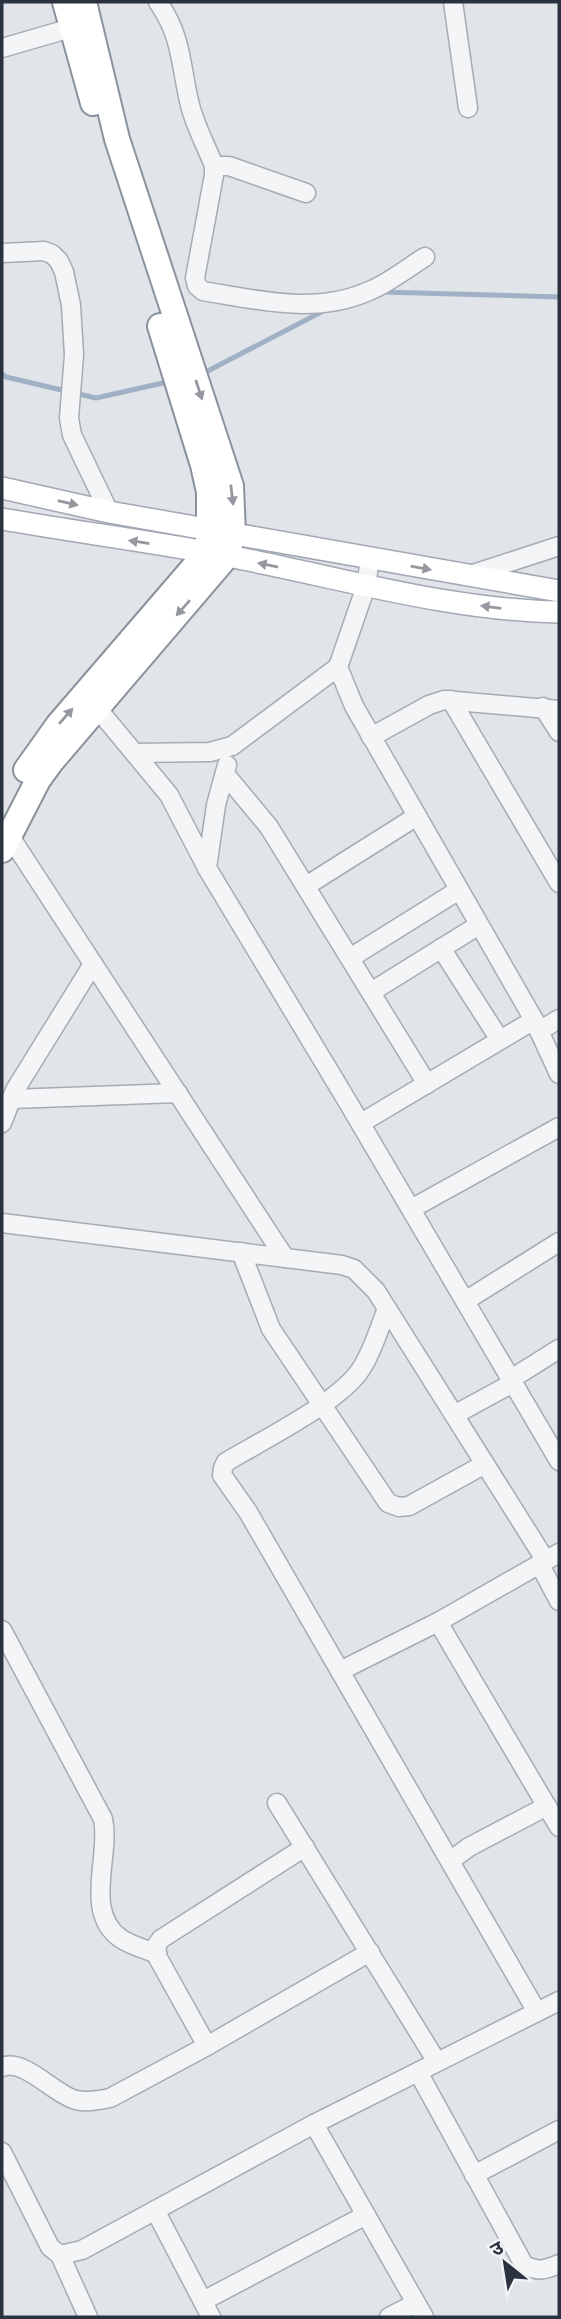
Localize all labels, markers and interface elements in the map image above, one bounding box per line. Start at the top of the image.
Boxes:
one-way arrow [194,380,205,401]
one-way arrow [226,484,237,506]
one-way arrow [57,498,79,509]
one-way arrow [127,536,149,547]
one-way arrow [257,559,279,570]
one-way arrow [410,563,432,574]
one-way arrow [176,599,191,616]
one-way arrow [480,601,502,612]
one-way arrow [58,707,73,724]
north arrow [470,2228,540,2298]
text: उ [486,2235,508,2261]

